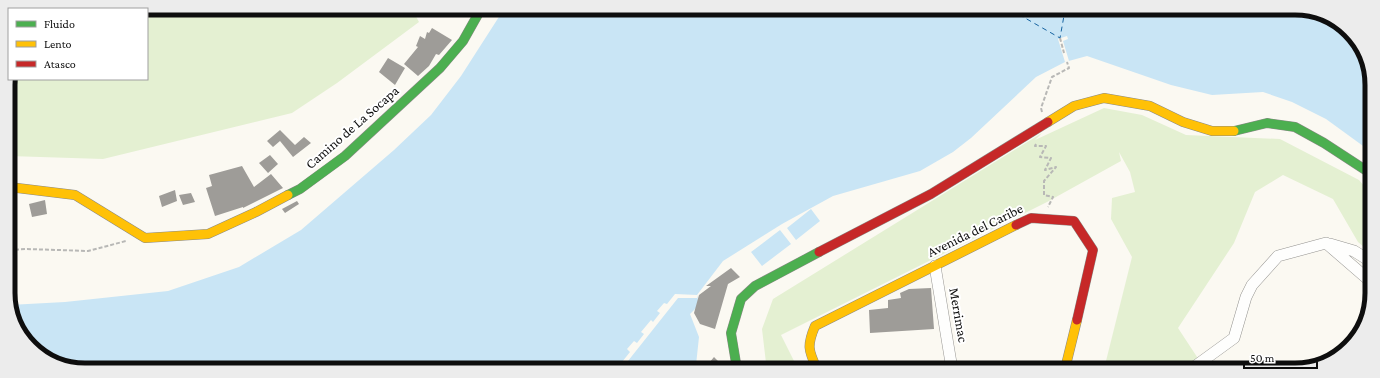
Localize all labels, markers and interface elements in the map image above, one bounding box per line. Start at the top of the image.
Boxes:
legend [8,8,148,80]
text: Fluido [44,17,75,31]
text: Lento [44,37,72,51]
text: Atasco [44,57,76,71]
street label: Camino de La Socapa [302,82,402,172]
street label: Avenida del Caribe [925,200,1025,260]
street label: Merrimac [946,287,972,344]
scale bar [1244,344,1317,370]
text: 50 m [1250,351,1275,365]

